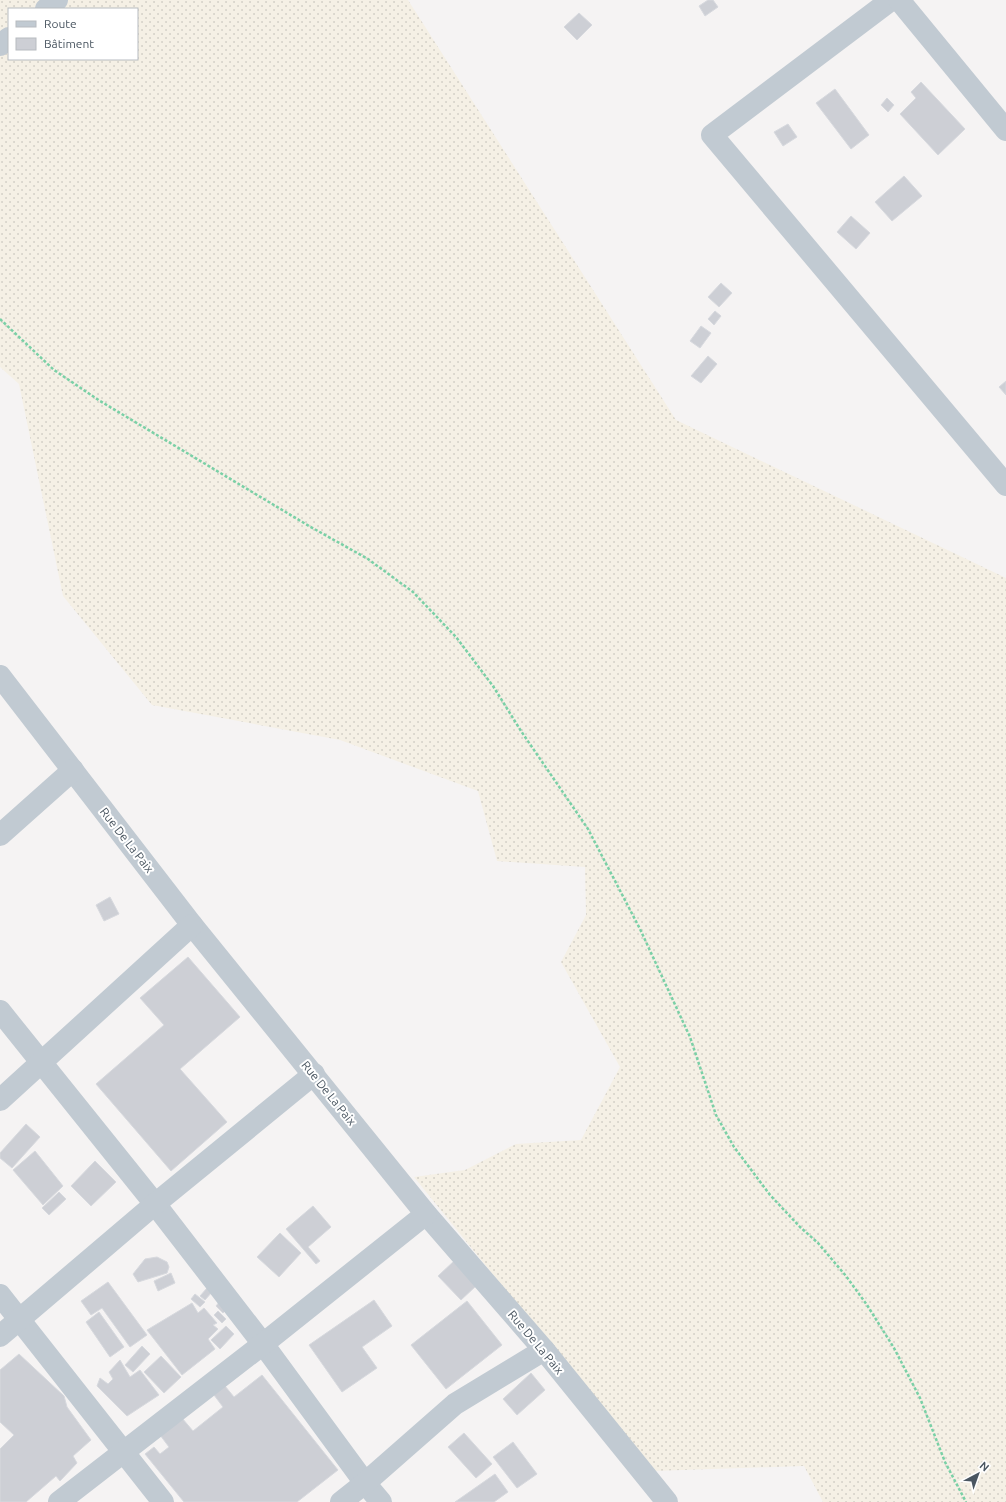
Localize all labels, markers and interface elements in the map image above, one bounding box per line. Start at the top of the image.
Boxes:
legend [8,8,138,60]
text: Route [44,17,77,30]
text: Bâtiment [44,37,94,50]
street label: Rue De La Paix [98,805,156,875]
street label: Rue De La Paix [299,1058,359,1128]
street label: Rue De La Paix [506,1308,566,1376]
north arrow [958,1454,998,1494]
text: N [978,1459,992,1474]

